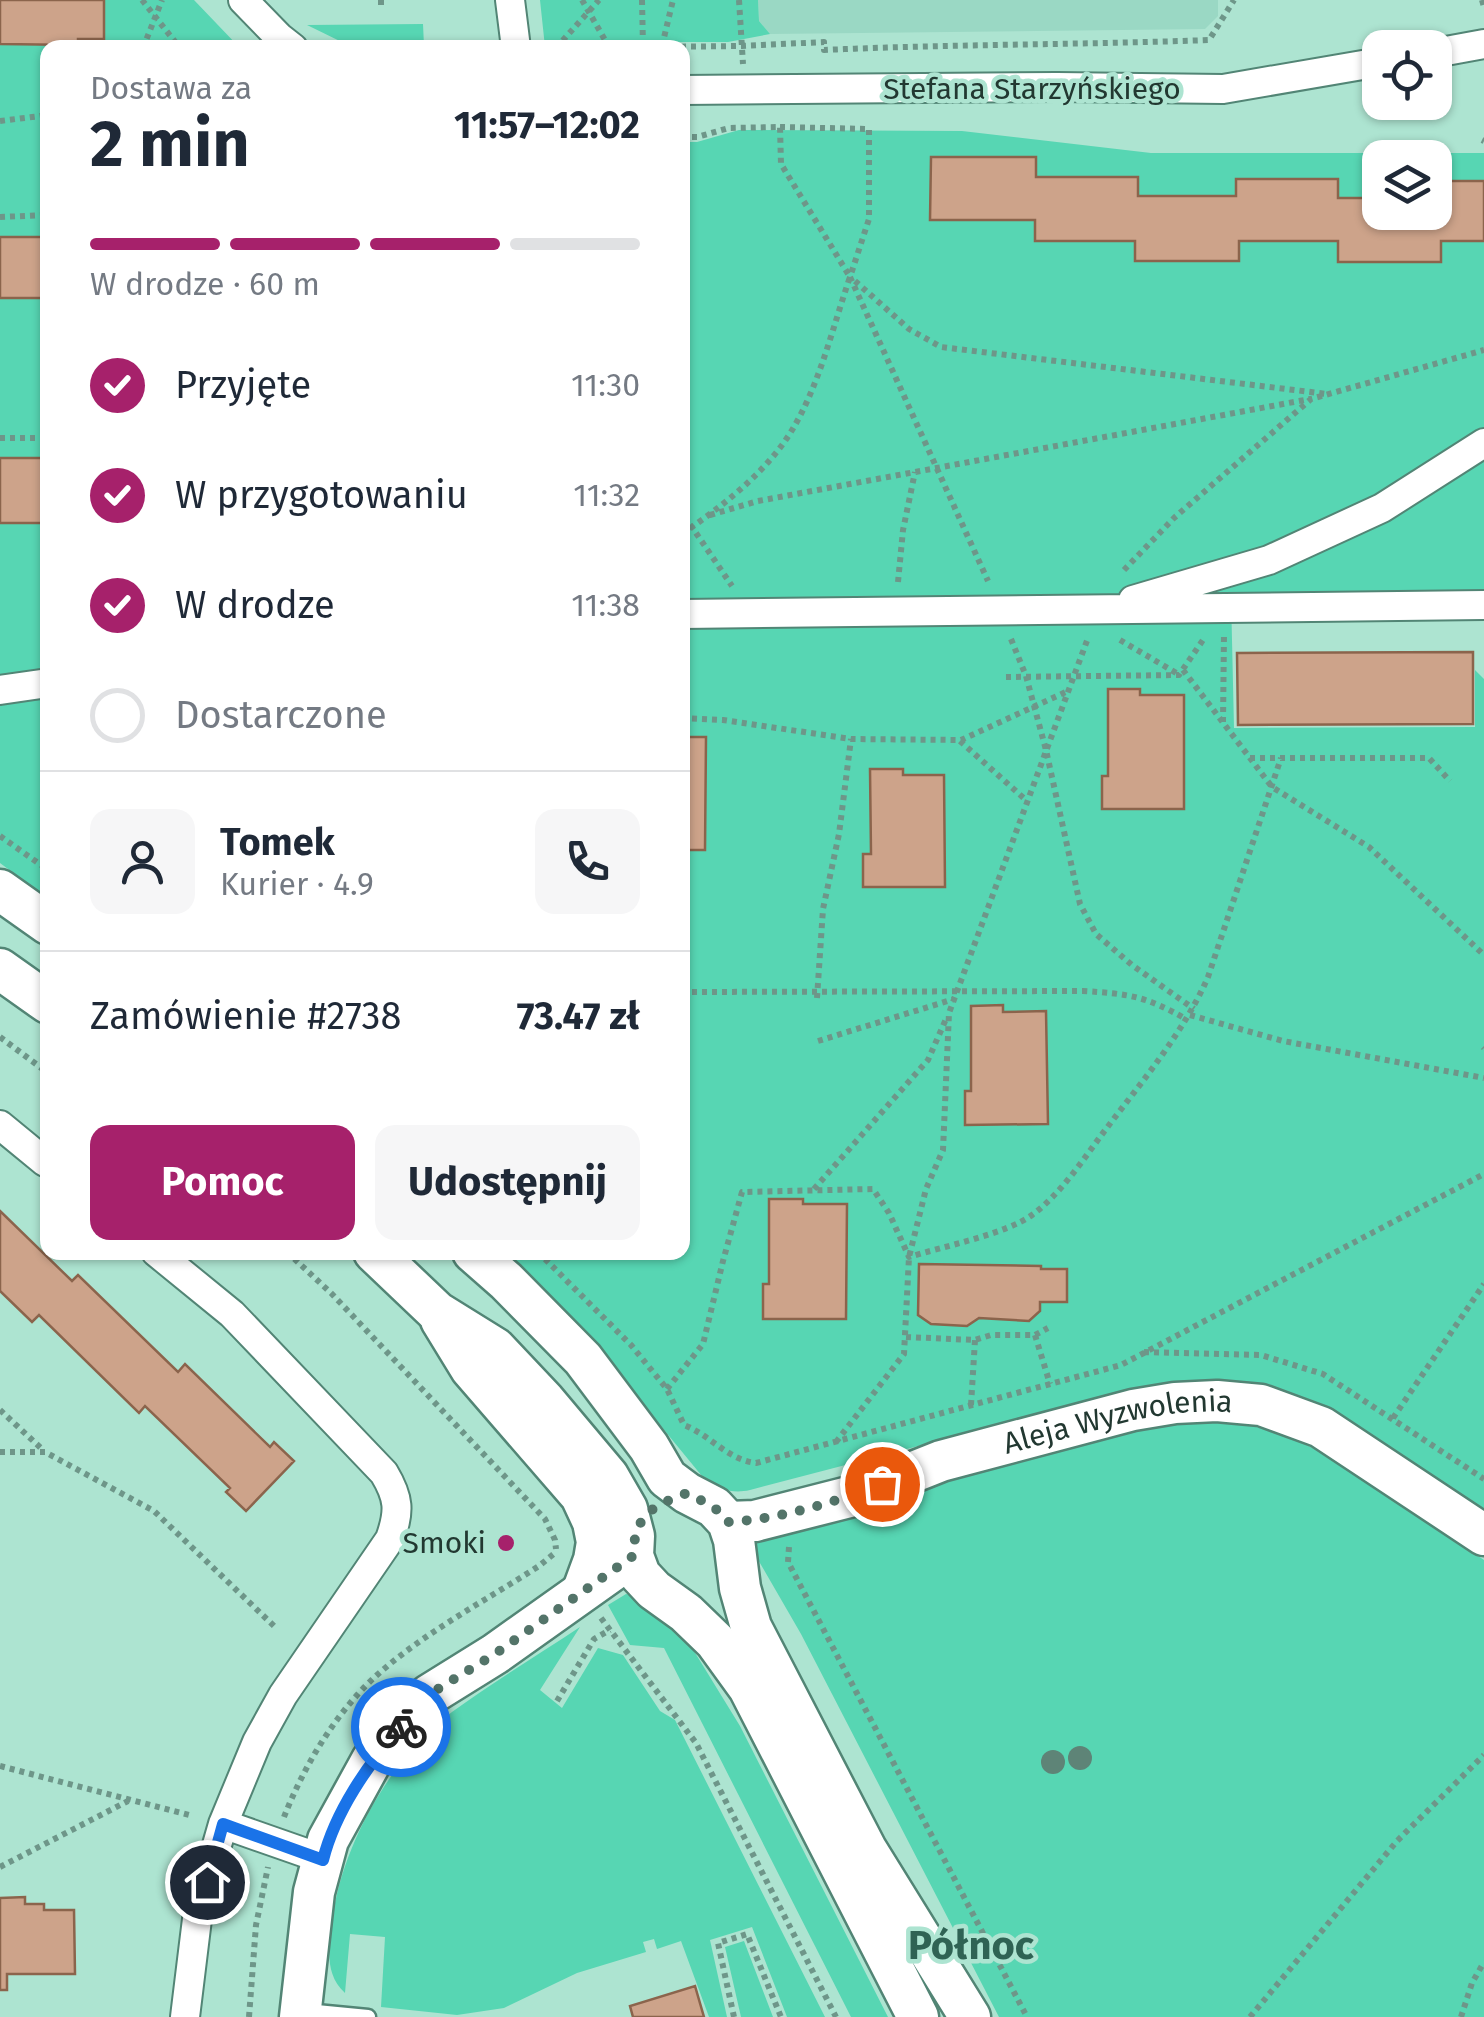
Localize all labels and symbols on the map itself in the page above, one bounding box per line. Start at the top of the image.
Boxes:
street label: Stefana Starzyńskiego [883,71,1181,107]
street label: Aleja Wyzwolenia [999,1383,1234,1462]
pin [840,1442,925,1527]
place label: Smoki [403,1525,486,1561]
marker: Smoki [495,1532,517,1554]
courier [351,1677,451,1777]
pin [165,1840,250,1925]
district label: Północ [908,1922,1034,1970]

